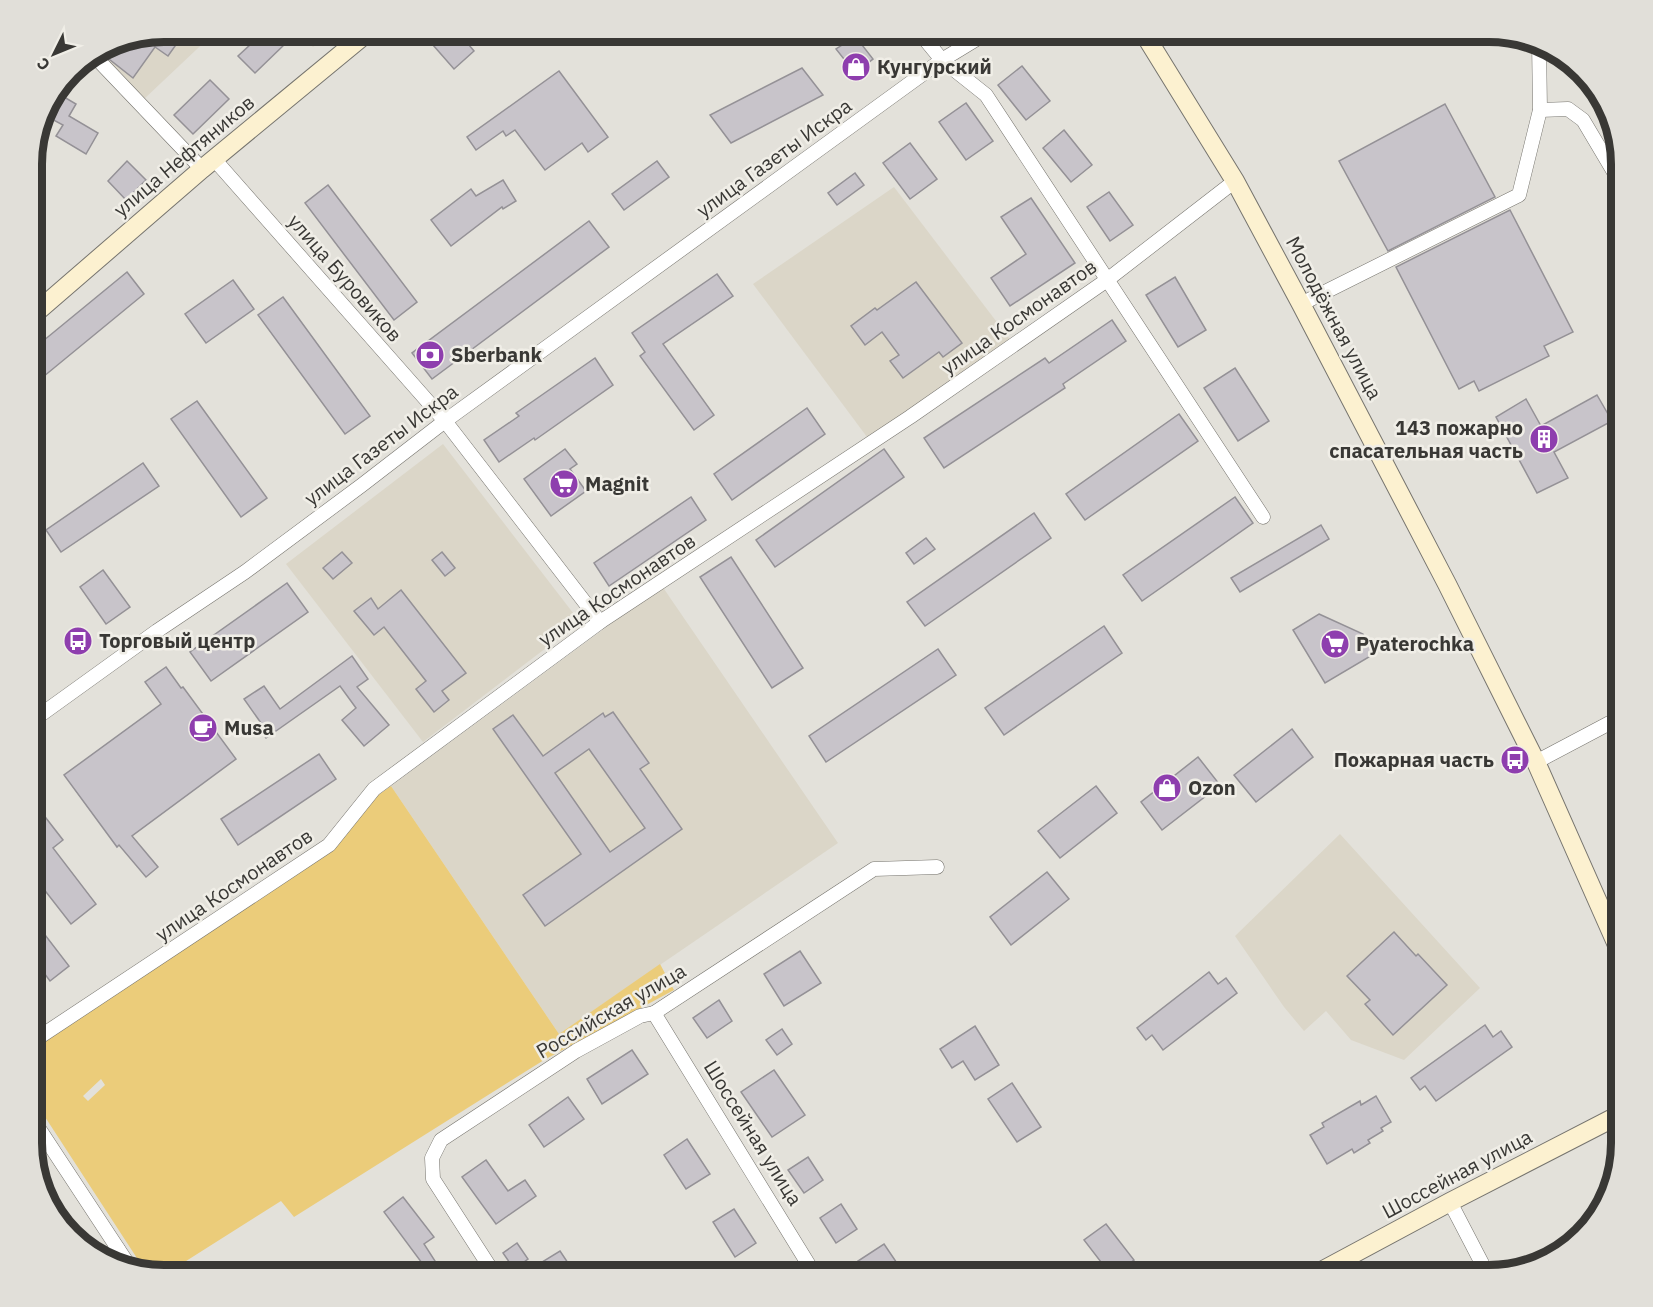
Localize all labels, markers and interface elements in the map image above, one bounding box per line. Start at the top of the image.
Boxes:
north arrow [24,24,84,84]
shop icon: Кунгурский [840,51,872,83]
place label: Кунгурский [877,53,992,80]
text: С [32,54,54,75]
street label: улица Нефтяников [107,89,260,223]
street label: улица Газеты Искра [691,92,857,223]
street label: улица Буровиков [282,208,409,347]
street label: Молодёжная улица [1280,231,1389,404]
street label: улица Космонавтов [936,253,1102,380]
bank icon: Sberbank [414,339,446,371]
place label: Sberbank [451,341,542,368]
street label: улица Газеты Искра [298,378,463,511]
place label: 143 пожарно спасательная часть [1329,414,1523,464]
building icon: 143 пожарно спасательная часть [1528,423,1560,455]
supermarket icon: Magnit [548,468,580,500]
place label: Magnit [585,470,649,497]
street label: улица Космонавтов [533,527,701,652]
bus stop icon: Торговый центр [62,625,94,657]
place label: Торговый центр [99,627,255,654]
supermarket icon: Pyaterochka [1319,628,1351,660]
place label: Pyaterochka [1356,630,1474,657]
cafe icon: Musa [187,712,219,744]
place label: Musa [224,714,274,741]
bus stop icon: Пожарная часть [1499,744,1531,776]
place label: Пожарная часть [1334,746,1494,773]
shop icon: Ozon [1151,772,1183,804]
place label: Ozon [1188,774,1236,801]
street label: улица Космонавтов [150,822,318,947]
street label: Российская улица [531,957,691,1064]
street label: Шоссейная улица [698,1055,809,1211]
street label: Шоссейная улица [1377,1122,1537,1224]

